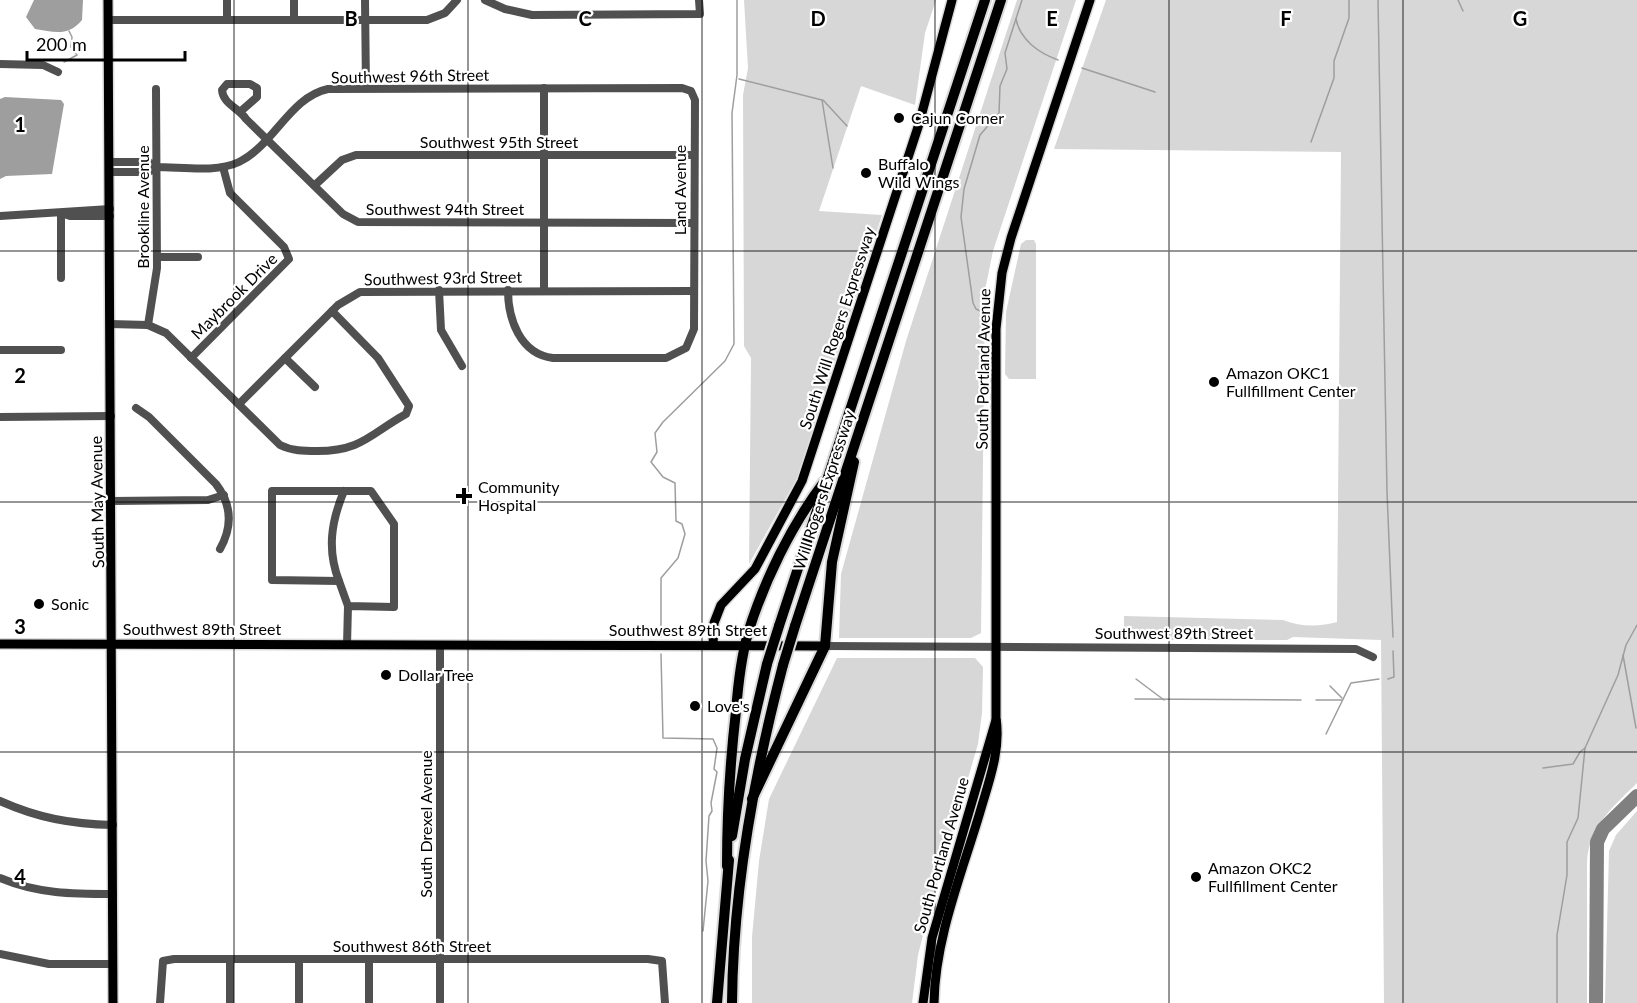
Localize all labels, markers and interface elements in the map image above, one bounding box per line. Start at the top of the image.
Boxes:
text: B [344,6,358,30]
text: C [578,6,592,30]
text: D [810,6,826,30]
text: E [1046,6,1058,30]
text: F [1280,6,1292,30]
text: G [1513,6,1527,30]
scale bar [27,24,184,62]
text: 200 m [36,33,87,55]
street label: Southwest 96th Street [331,65,490,86]
place label: Cajun Corner [911,108,1004,127]
marker: Cajun Corner [892,111,906,125]
text: 1 [14,112,26,136]
street label: Southwest 95th Street [420,132,578,151]
street label: Brookline Avenue [133,145,152,269]
street label: Land Avenue [670,145,689,235]
place label: Buffalo Wild Wings [878,154,960,191]
marker: Buffalo Wild Wings [859,166,873,180]
street label: Southwest 94th Street [366,199,524,218]
street label: South Will Rogers Expressway [795,224,878,431]
street label: Maybrook Drive [187,249,281,343]
street label: Southwest 93rd Street [364,267,522,288]
street label: South Portland Avenue [972,288,993,450]
text: 2 [14,363,26,387]
place label: Amazon OKC1 Fullfillment Center [1226,363,1356,400]
marker: Amazon OKC1 Fullfillment Center [1207,375,1221,389]
street label: Will Rogers Expressway [789,407,859,572]
street label: South May Avenue [86,436,107,568]
place label: Community Hospital [478,477,560,514]
marker: Community Hospital [455,487,473,505]
place label: Sonic [51,594,89,613]
marker: Sonic [32,597,46,611]
text: 3 [14,614,26,638]
street label: Southwest 89th Street [123,619,281,638]
street label: Southwest 89th Street [609,620,767,639]
street label: Southwest 89th Street [1095,623,1253,642]
place label: Dollar Tree [398,665,474,684]
marker: Dollar Tree [379,668,393,682]
place label: Love's [707,696,750,715]
marker: Love's [688,699,702,713]
street label: South Drexel Avenue [416,750,435,898]
street label: South Portland Avenue [909,775,972,935]
place label: Amazon OKC2 Fullfillment Center [1208,858,1338,895]
text: 4 [14,864,26,888]
marker: Amazon OKC2 Fullfillment Center [1189,870,1203,884]
street label: Southwest 86th Street [333,936,491,955]

